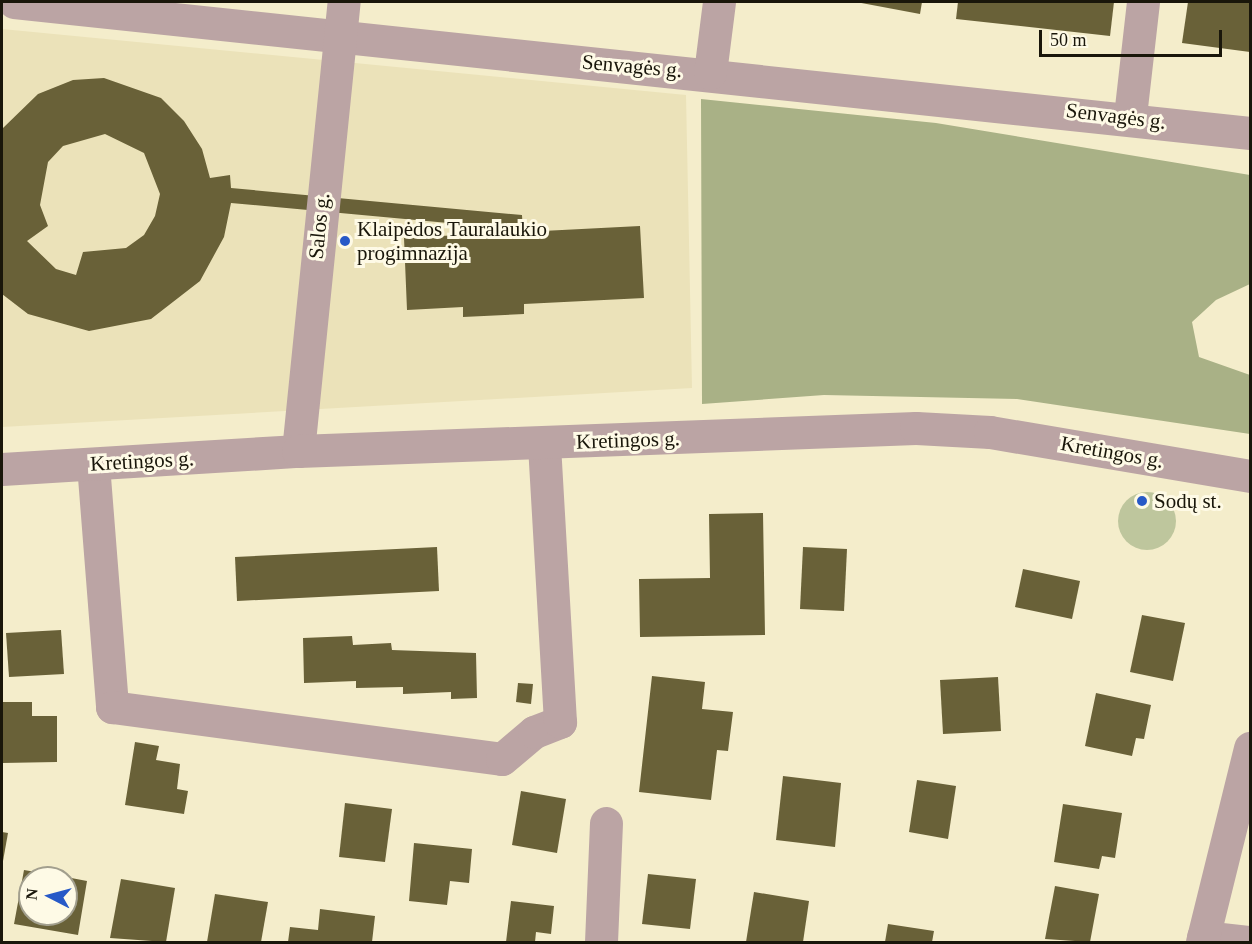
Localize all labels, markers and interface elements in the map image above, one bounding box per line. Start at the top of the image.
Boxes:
scale bar [1042,18,1225,56]
text: 50 m [1050,30,1087,50]
street label: Senvagės g. [581,49,683,83]
street label: Senvagės g. [1065,97,1167,135]
street label: Salos g. [303,192,335,260]
place label: Klaipėdos Tauralaukio progimnazija [357,216,547,266]
marker: Klaipėdos Tauralaukio progimnazija [338,234,352,248]
street label: Kretingos g. [576,426,680,454]
street label: Kretingos g. [1059,431,1165,473]
street label: Kretingos g. [90,446,194,476]
place label: Sodų st. [1154,488,1222,514]
marker: Sodų st. [1135,494,1149,508]
north arrow [18,866,78,926]
text: N [23,888,41,901]

